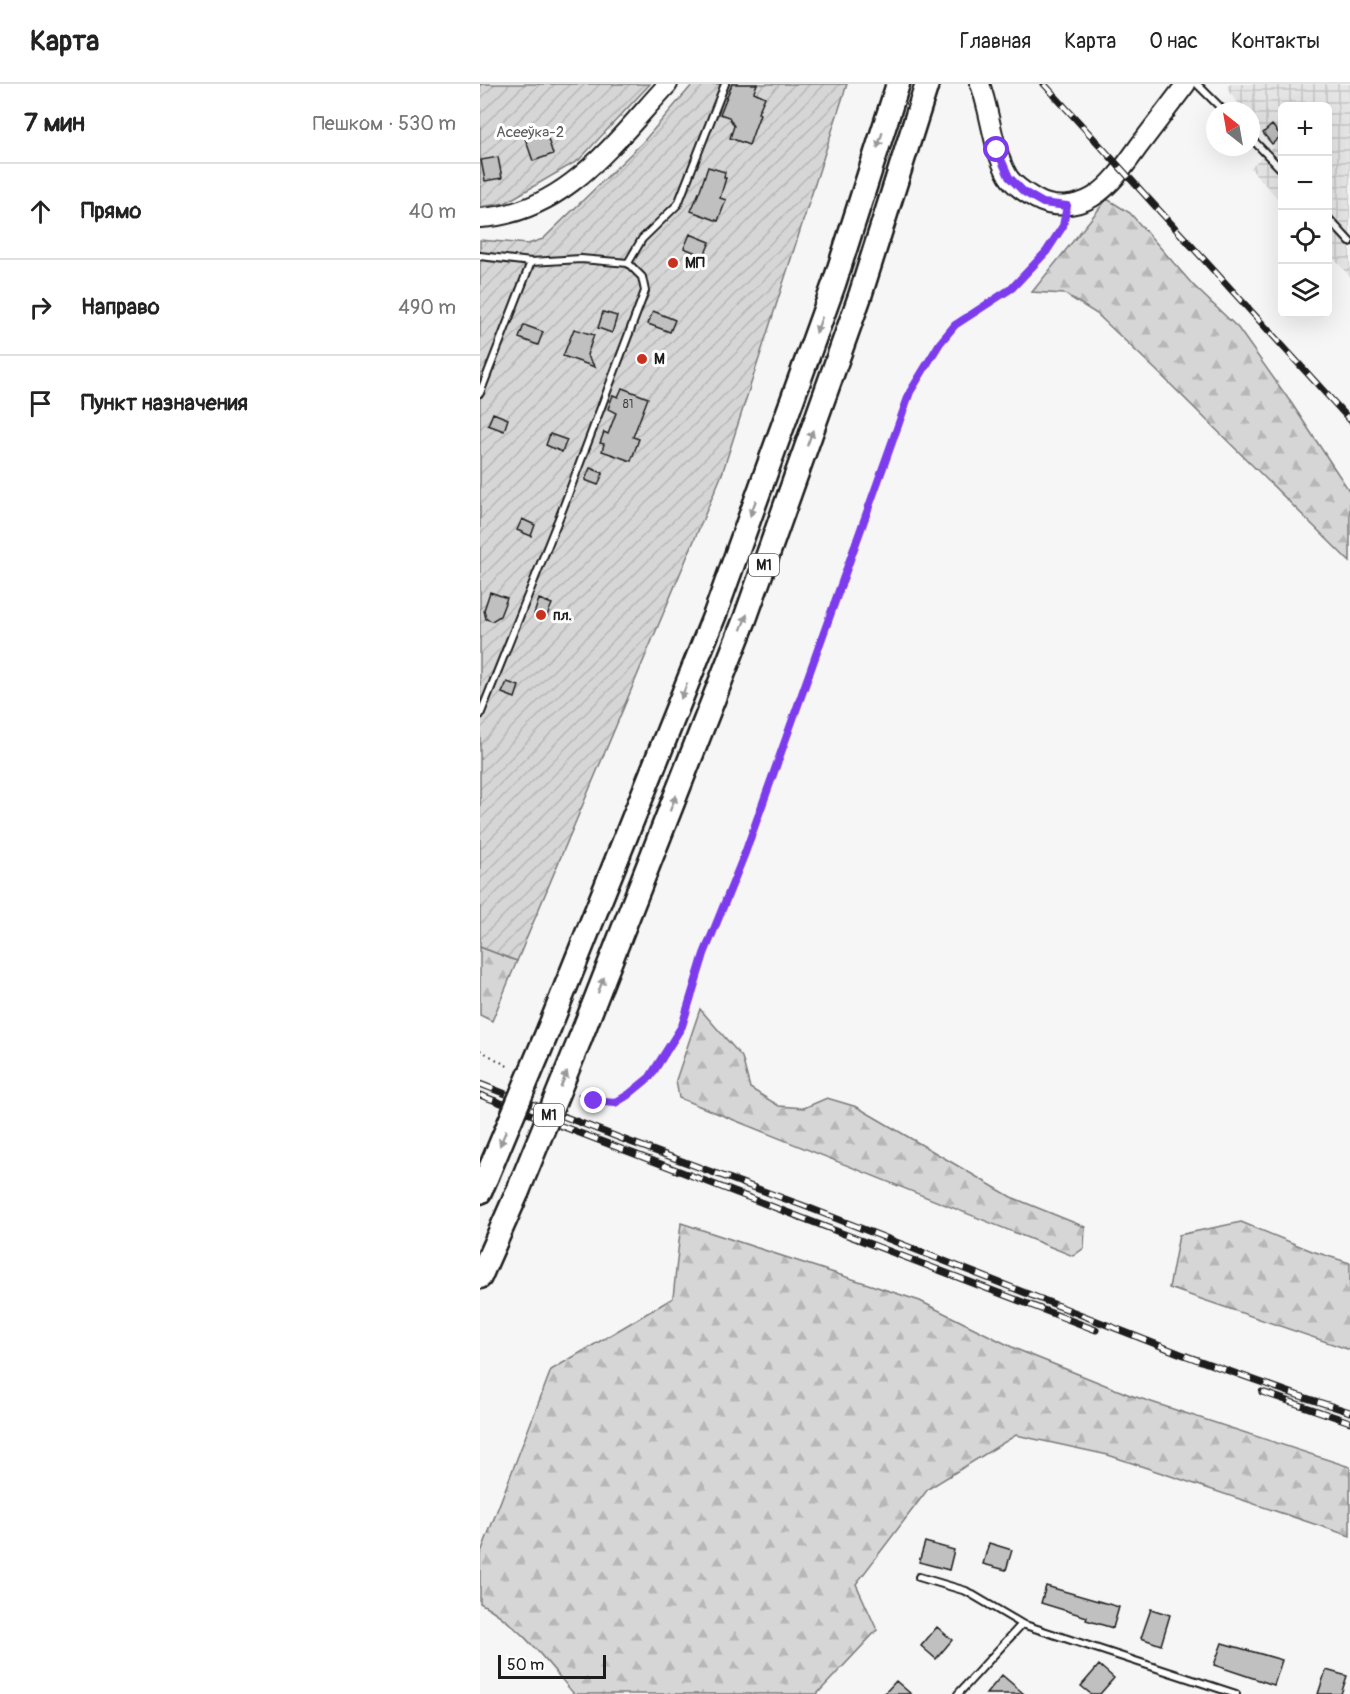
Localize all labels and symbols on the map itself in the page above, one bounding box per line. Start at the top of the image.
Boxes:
north arrow [1206,102,1260,156]
park label: Асееўка-2 [496,123,564,142]
one-way arrow [875,131,884,149]
route start [983,136,1009,162]
place label: МП [685,254,705,273]
marker: МП [666,256,680,270]
one-way arrow [813,316,823,334]
place label: М [654,350,665,369]
marker: М [635,352,649,366]
house number: 81 [623,397,633,412]
one-way arrow [805,429,815,447]
one-way arrow [747,500,757,518]
road number: М1 [749,554,779,576]
place label: пл. [553,606,572,625]
marker: пл. [534,608,548,622]
one-way arrow [739,613,749,631]
one-way arrow [679,682,688,700]
one-way arrow [668,794,678,812]
one-way arrow [597,976,607,994]
one-way arrow [560,1070,569,1088]
route end [580,1087,606,1113]
road number: М1 [534,1104,564,1126]
one-way arrow [498,1130,508,1148]
scale bar [498,1652,606,1680]

